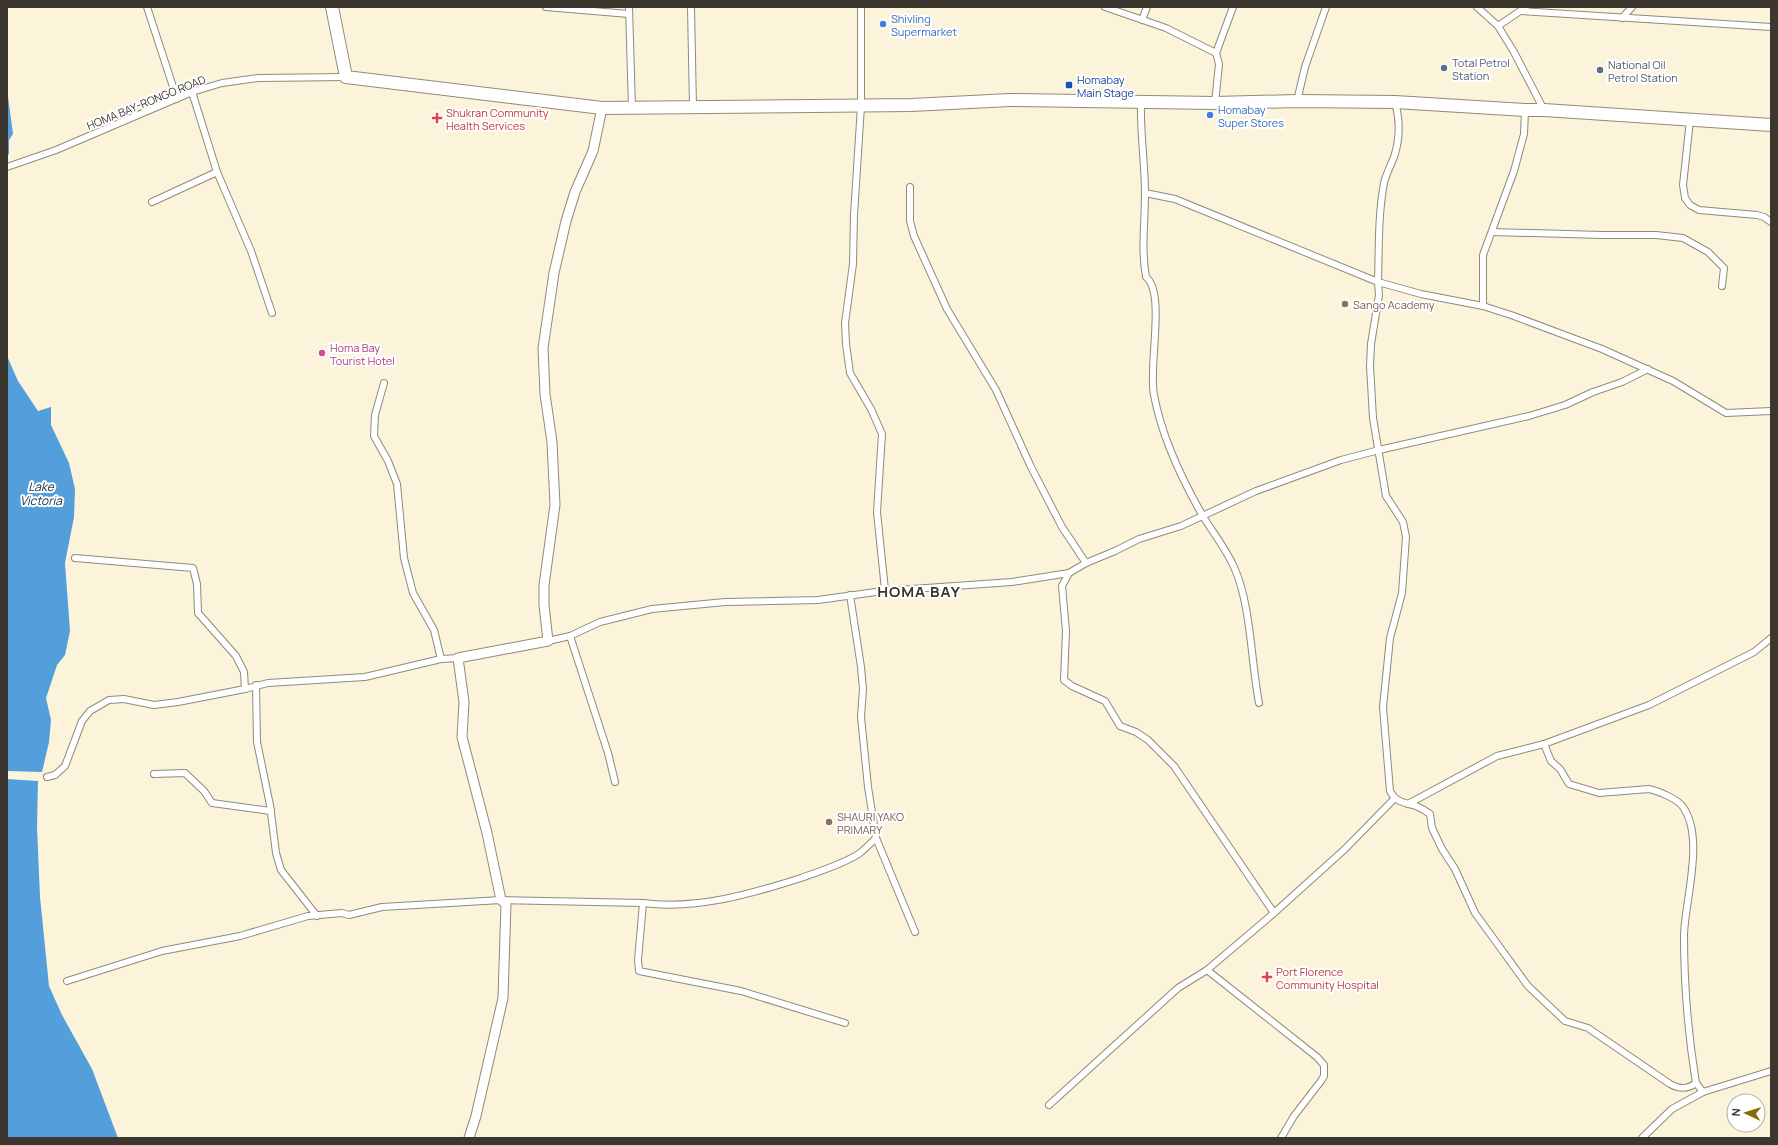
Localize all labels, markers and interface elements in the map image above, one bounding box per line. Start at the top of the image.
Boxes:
place label: Shivling Supermarket [891,11,957,39]
marker: Shivling Supermarket [878,19,888,29]
place label: Total Petrol Station [1452,55,1510,83]
place label: National Oil Petrol Station [1608,57,1678,85]
marker: Total Petrol Station [1439,63,1449,73]
marker: National Oil Petrol Station [1595,65,1605,75]
street label: HOMA BAY-RONGO ROAD [84,71,208,133]
place label: Homabay Main Stage [1077,72,1134,100]
marker: Homabay Main Stage [1064,80,1074,90]
place label: Homabay Super Stores [1218,102,1284,130]
place label: Shukran Community Health Services [446,105,549,133]
marker: Homabay Super Stores [1205,110,1215,120]
marker: Shukran Community Health Services [431,112,443,124]
place label: Sango Academy [1353,297,1435,312]
marker: Sango Academy [1340,299,1350,309]
place label: Homa Bay Tourist Hotel [330,340,395,368]
marker: Homa Bay Tourist Hotel [317,348,327,358]
water label: Lake Victoria [20,478,63,509]
district label: HOMA BAY [877,581,961,602]
place label: SHAURI YAKO PRIMARY [837,809,904,837]
marker: SHAURI YAKO PRIMARY [824,817,834,827]
place label: Port Florence Community Hospital [1276,964,1379,992]
marker: Port Florence Community Hospital [1261,971,1273,983]
north arrow [1726,1093,1766,1133]
text: N [1728,1108,1743,1117]

